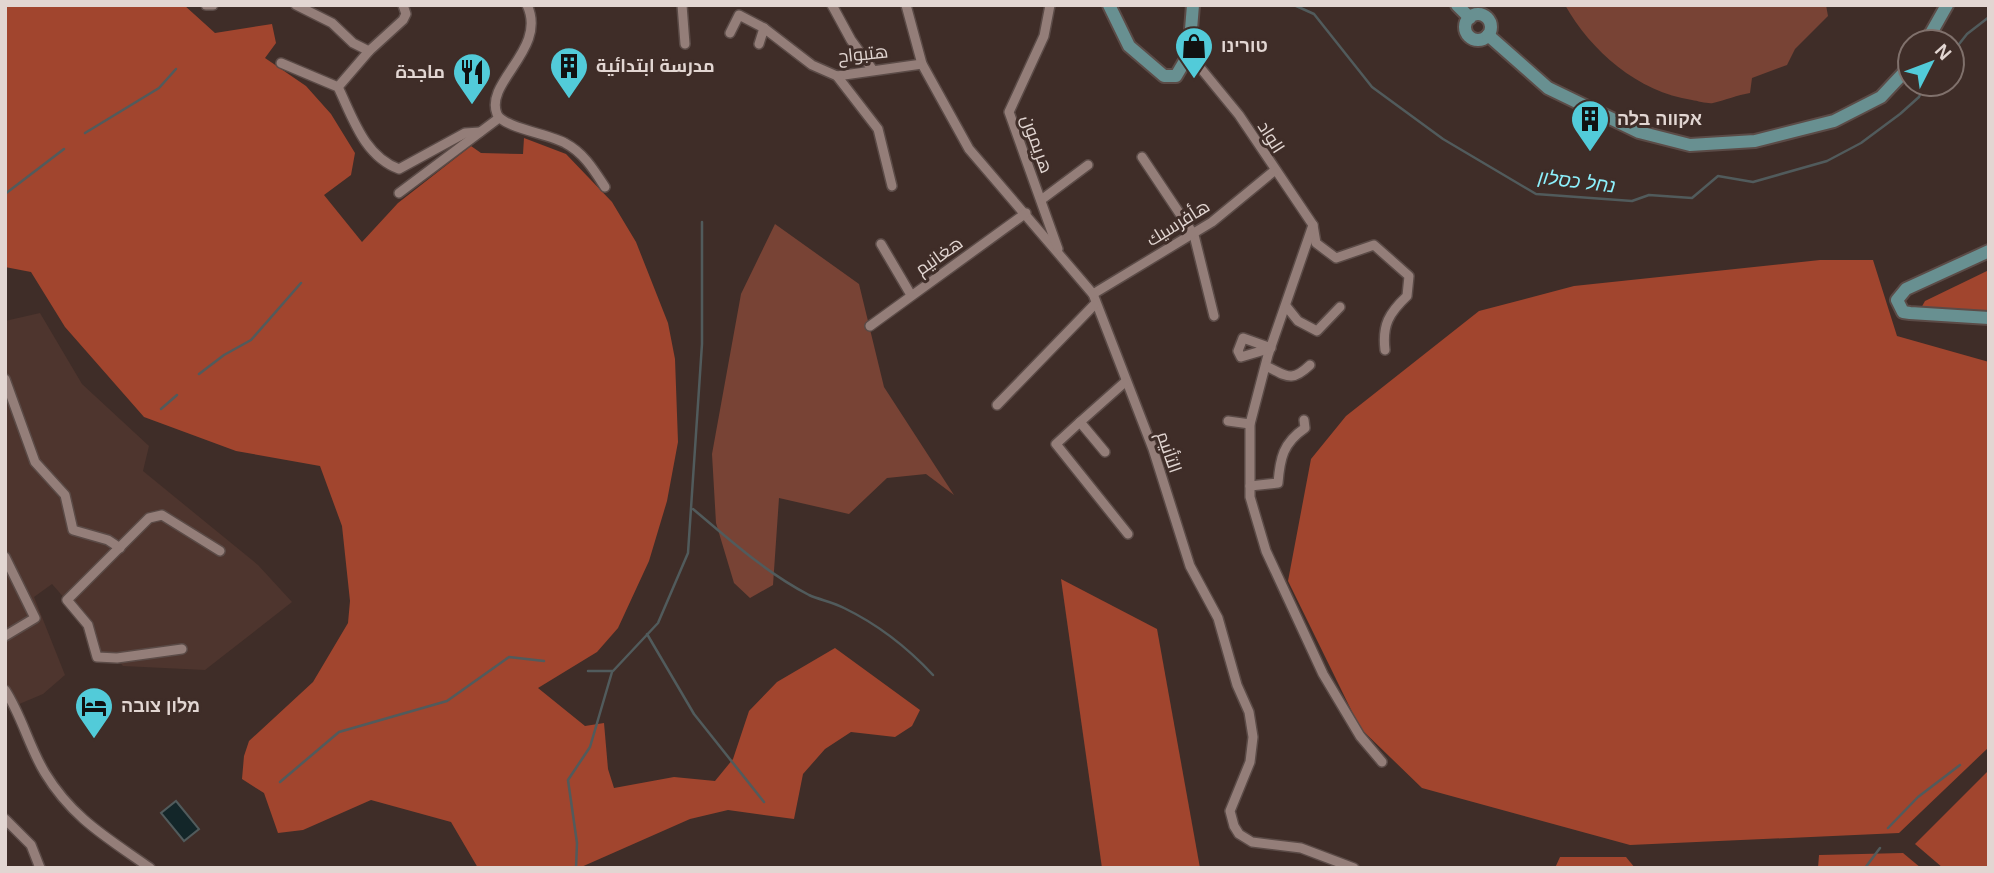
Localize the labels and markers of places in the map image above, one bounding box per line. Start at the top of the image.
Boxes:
shop icon: טורינו [1173,25,1215,80]
place label: טורינו [1221,36,1268,56]
building icon: مدرسة ابتدائية [548,45,590,100]
restaurant icon: ماجدة [451,51,493,106]
place label: مدرسة ابتدائية [596,56,715,76]
place label: ماجدة [395,62,445,82]
building icon: אקווה בלה [1569,98,1611,153]
place label: אקווה בלה [1617,109,1702,129]
hotel icon: מלון צובה [73,685,115,740]
place label: מלון צובה [121,696,200,716]

